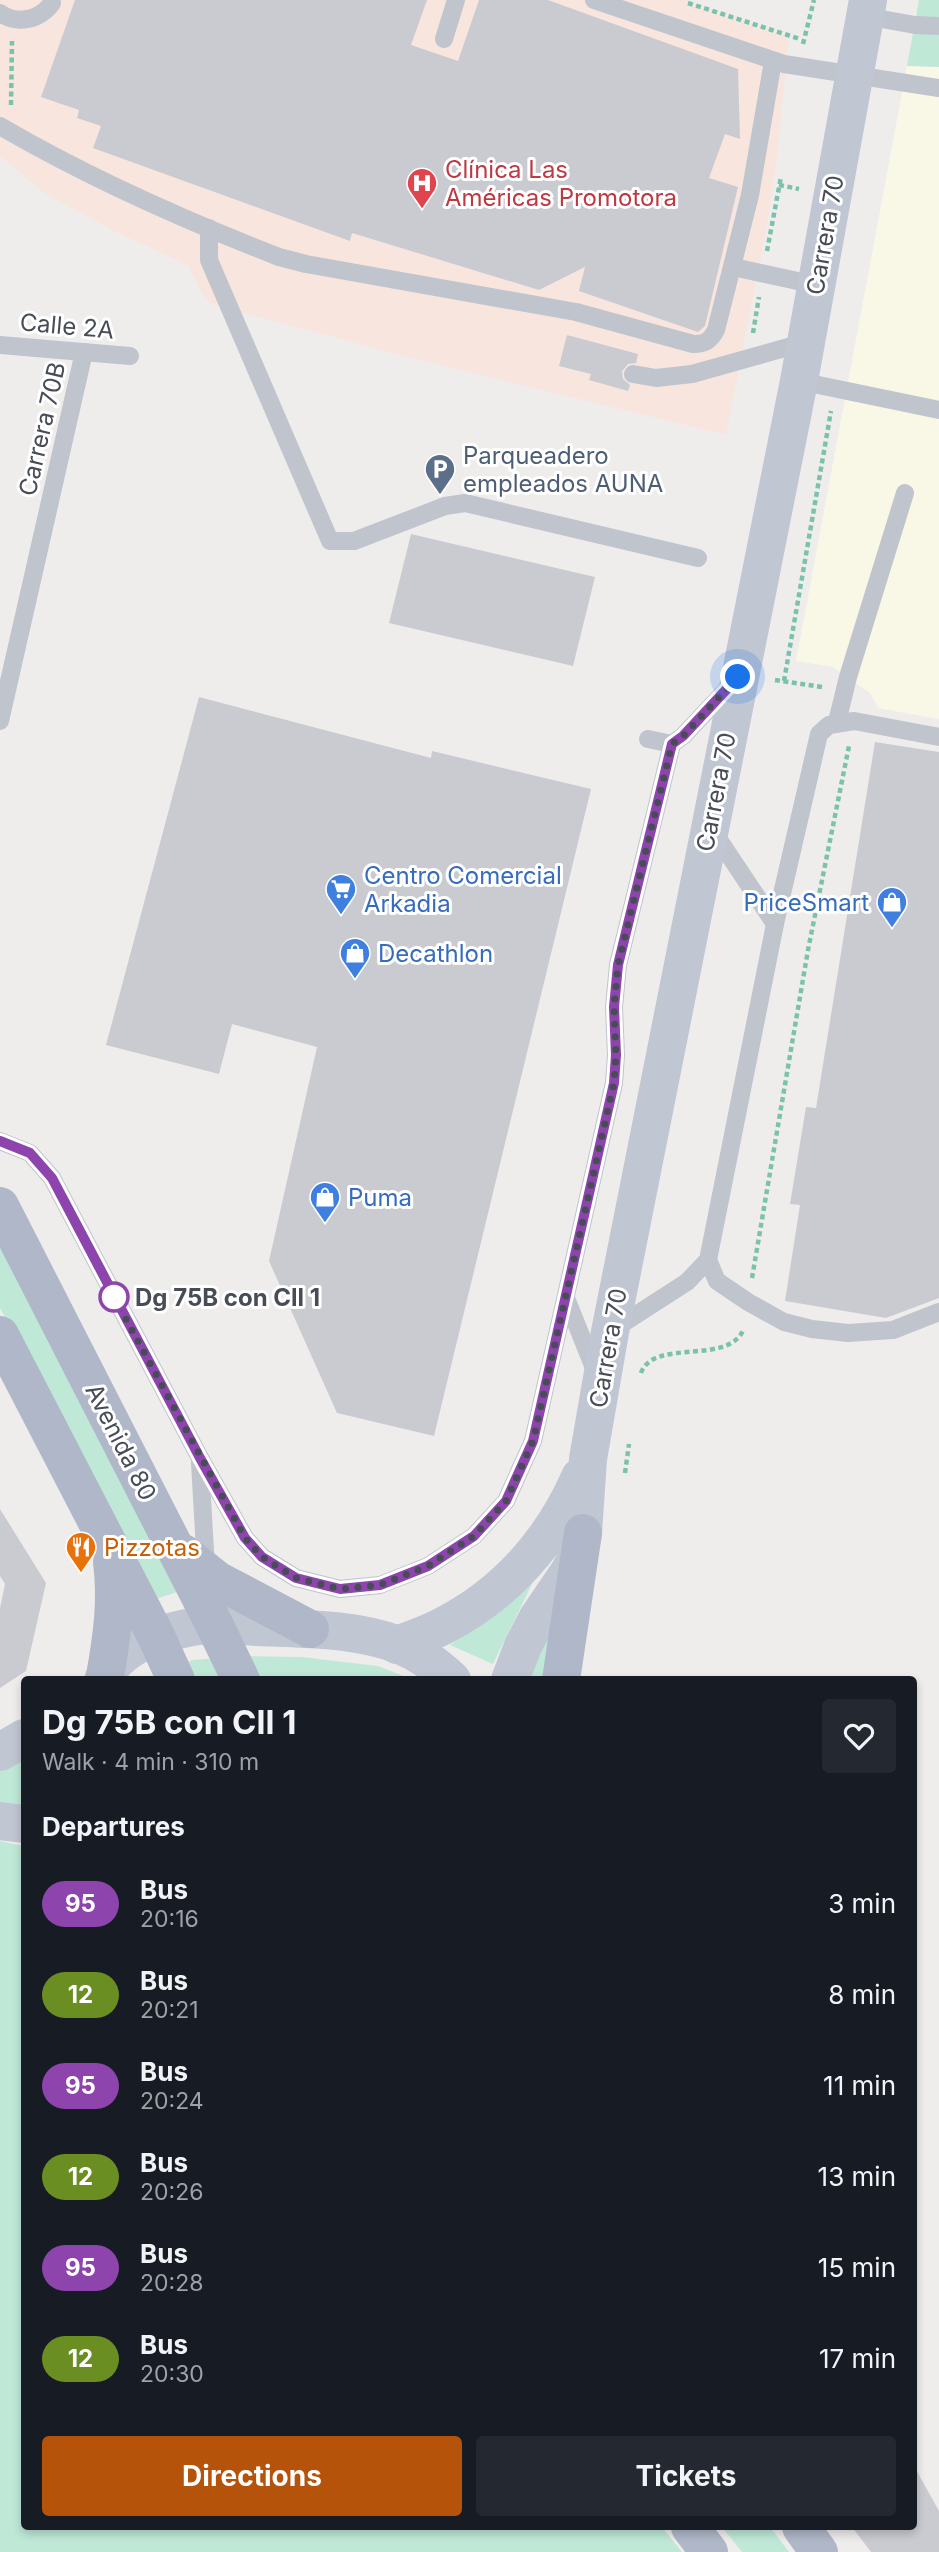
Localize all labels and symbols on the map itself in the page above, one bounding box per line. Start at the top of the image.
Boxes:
place label: Clínica Las Américas Promotora [445,155,677,212]
hospital icon: Clínica Las Américas Promotora [405,166,439,210]
street label: Carrera 70 [800,173,850,297]
street label: Calle 2A [19,307,115,345]
street label: Carrera 70B [13,359,71,499]
place label: Parqueadero empleados AUNA [463,441,663,498]
parking icon: Parqueadero empleados AUNA [423,452,457,496]
your location [720,659,755,694]
street label: Carrera 70 [690,730,742,854]
place label: Centro Comercial Arkadia [364,861,562,918]
supermarket icon: Centro Comercial Arkadia [324,872,358,916]
shop icon: PriceSmart [875,885,909,929]
place label: PriceSmart [744,888,869,917]
shop icon: Decathlon [338,936,372,980]
place label: Decathlon [378,939,493,968]
shop icon: Puma [308,1180,342,1224]
place label: Puma [348,1183,412,1212]
marker: Dg 75B con Cll 1 [99,1282,129,1312]
place label: Dg 75B con Cll 1 [135,1283,320,1312]
street label: Carrera 70 [583,1286,633,1410]
street label: Avenida 80 [79,1379,163,1505]
restaurant icon: Pizzotas [64,1530,98,1574]
place label: Pizzotas [104,1533,200,1562]

